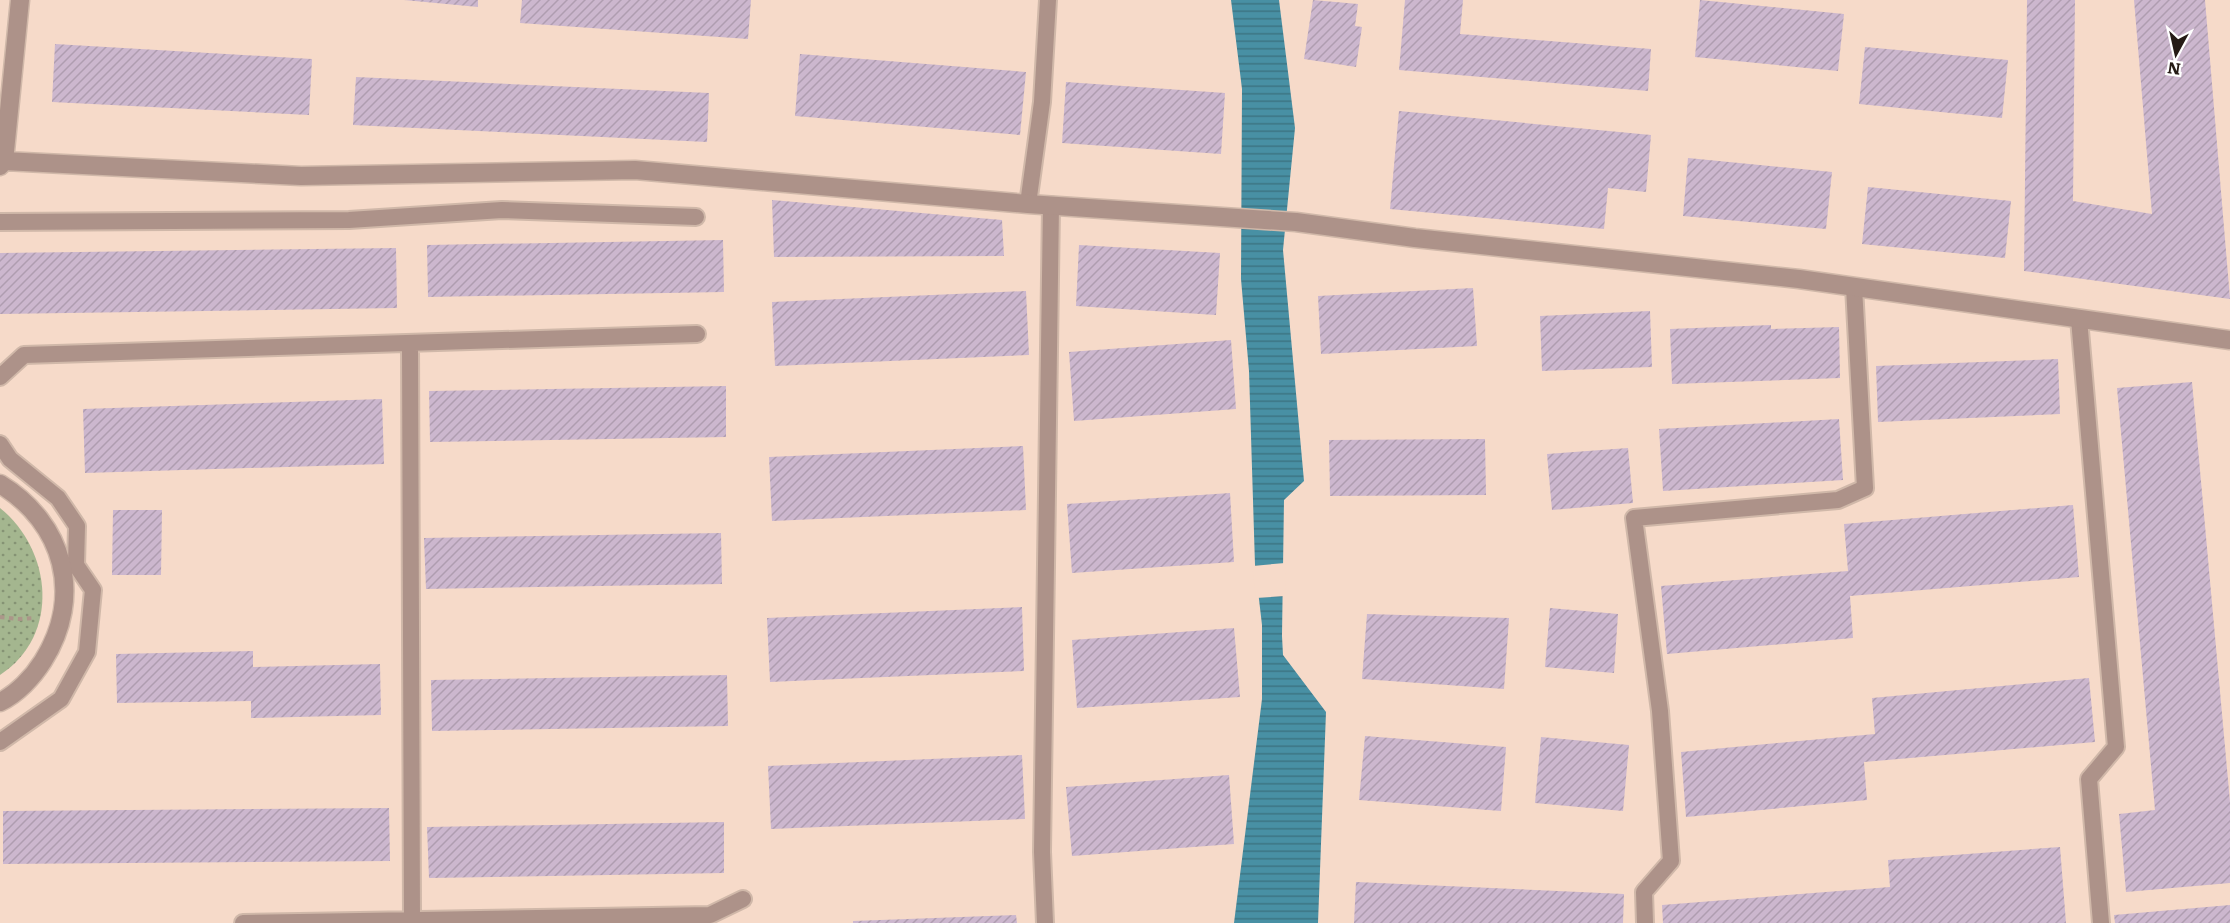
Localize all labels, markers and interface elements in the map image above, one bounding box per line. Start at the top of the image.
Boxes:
north arrow [2146,24,2206,84]
text: N [2165,57,2182,83]

